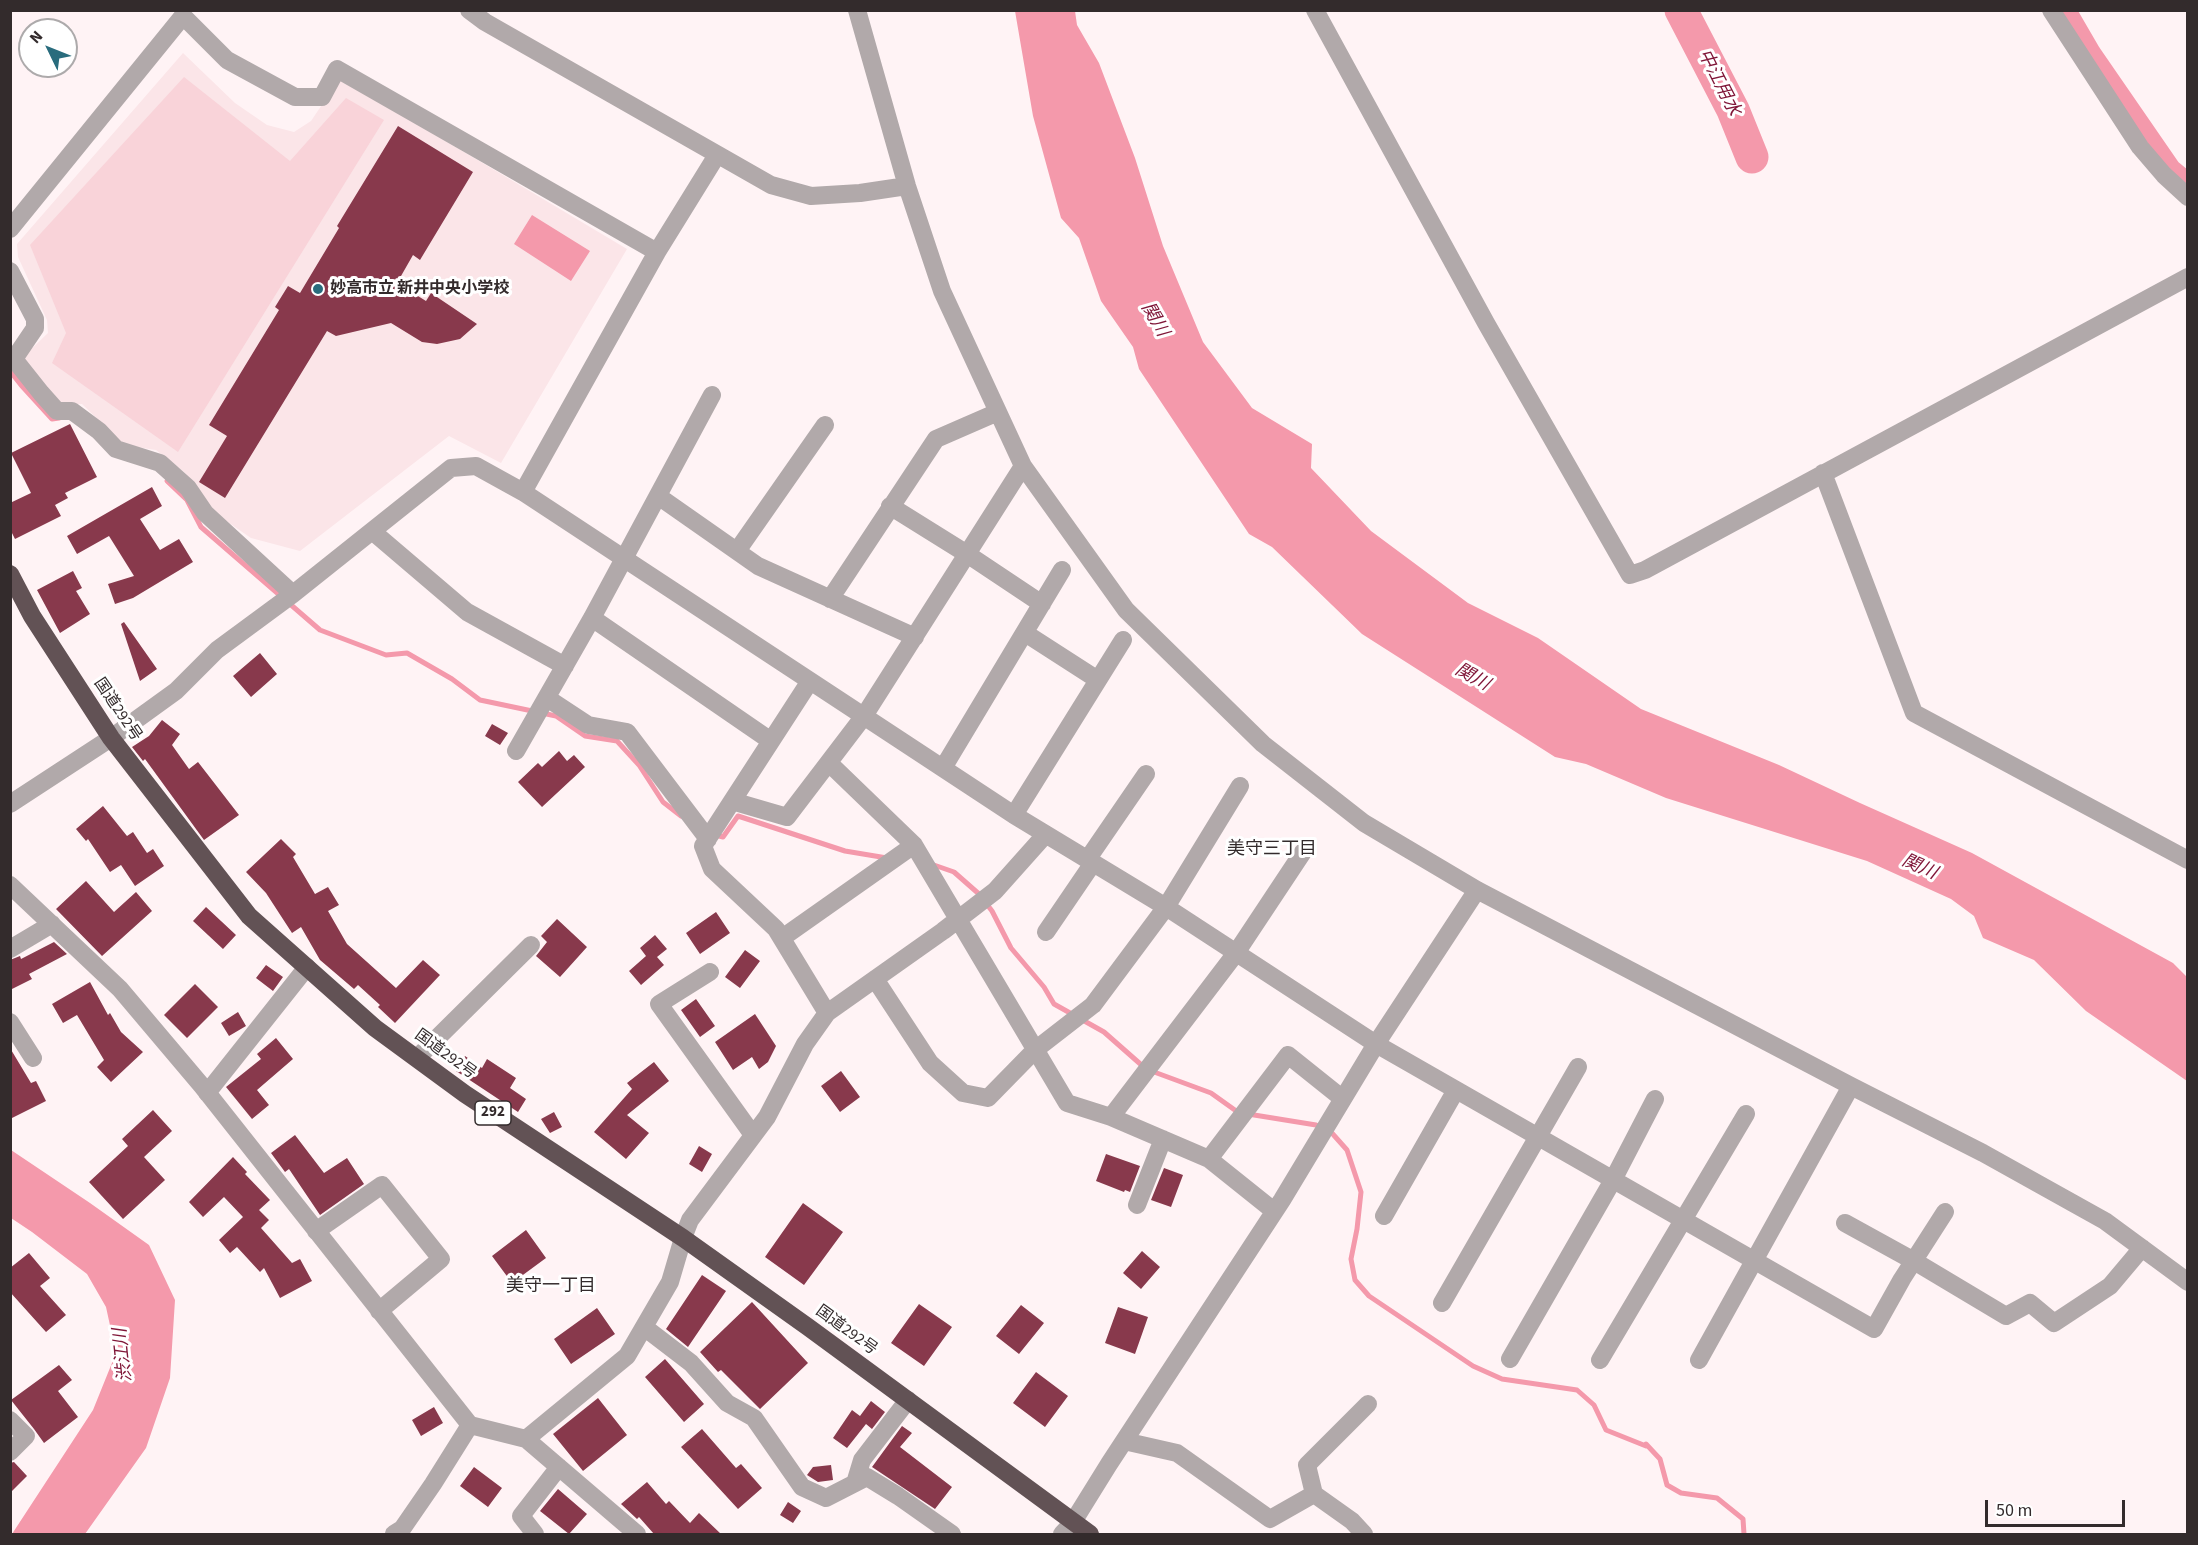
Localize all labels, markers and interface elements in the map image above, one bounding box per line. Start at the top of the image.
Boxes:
north arrow [18,18,78,78]
text: N [25,26,48,48]
water label: 中江用水 [1692,46,1744,120]
place label: 妙高市立 新井中央小学校 [330,279,509,299]
marker: 妙高市立 新井中央小学校 [311,282,325,296]
water label: 関川 [1136,299,1172,341]
water label: 関川 [1451,660,1493,696]
street label: 国道292号 [89,675,145,745]
district label: 美守三丁目 [1227,839,1317,861]
water label: 関川 [1898,851,1940,885]
street label: 国道292号 [410,1026,480,1084]
road number: 292 [475,1101,511,1125]
district label: 美守一丁目 [506,1276,596,1298]
street label: 国道292号 [811,1302,881,1360]
water label: 渋江川 [110,1327,138,1383]
scale bar [1988,1488,2128,1526]
text: 50 m [1996,1498,2032,1523]

